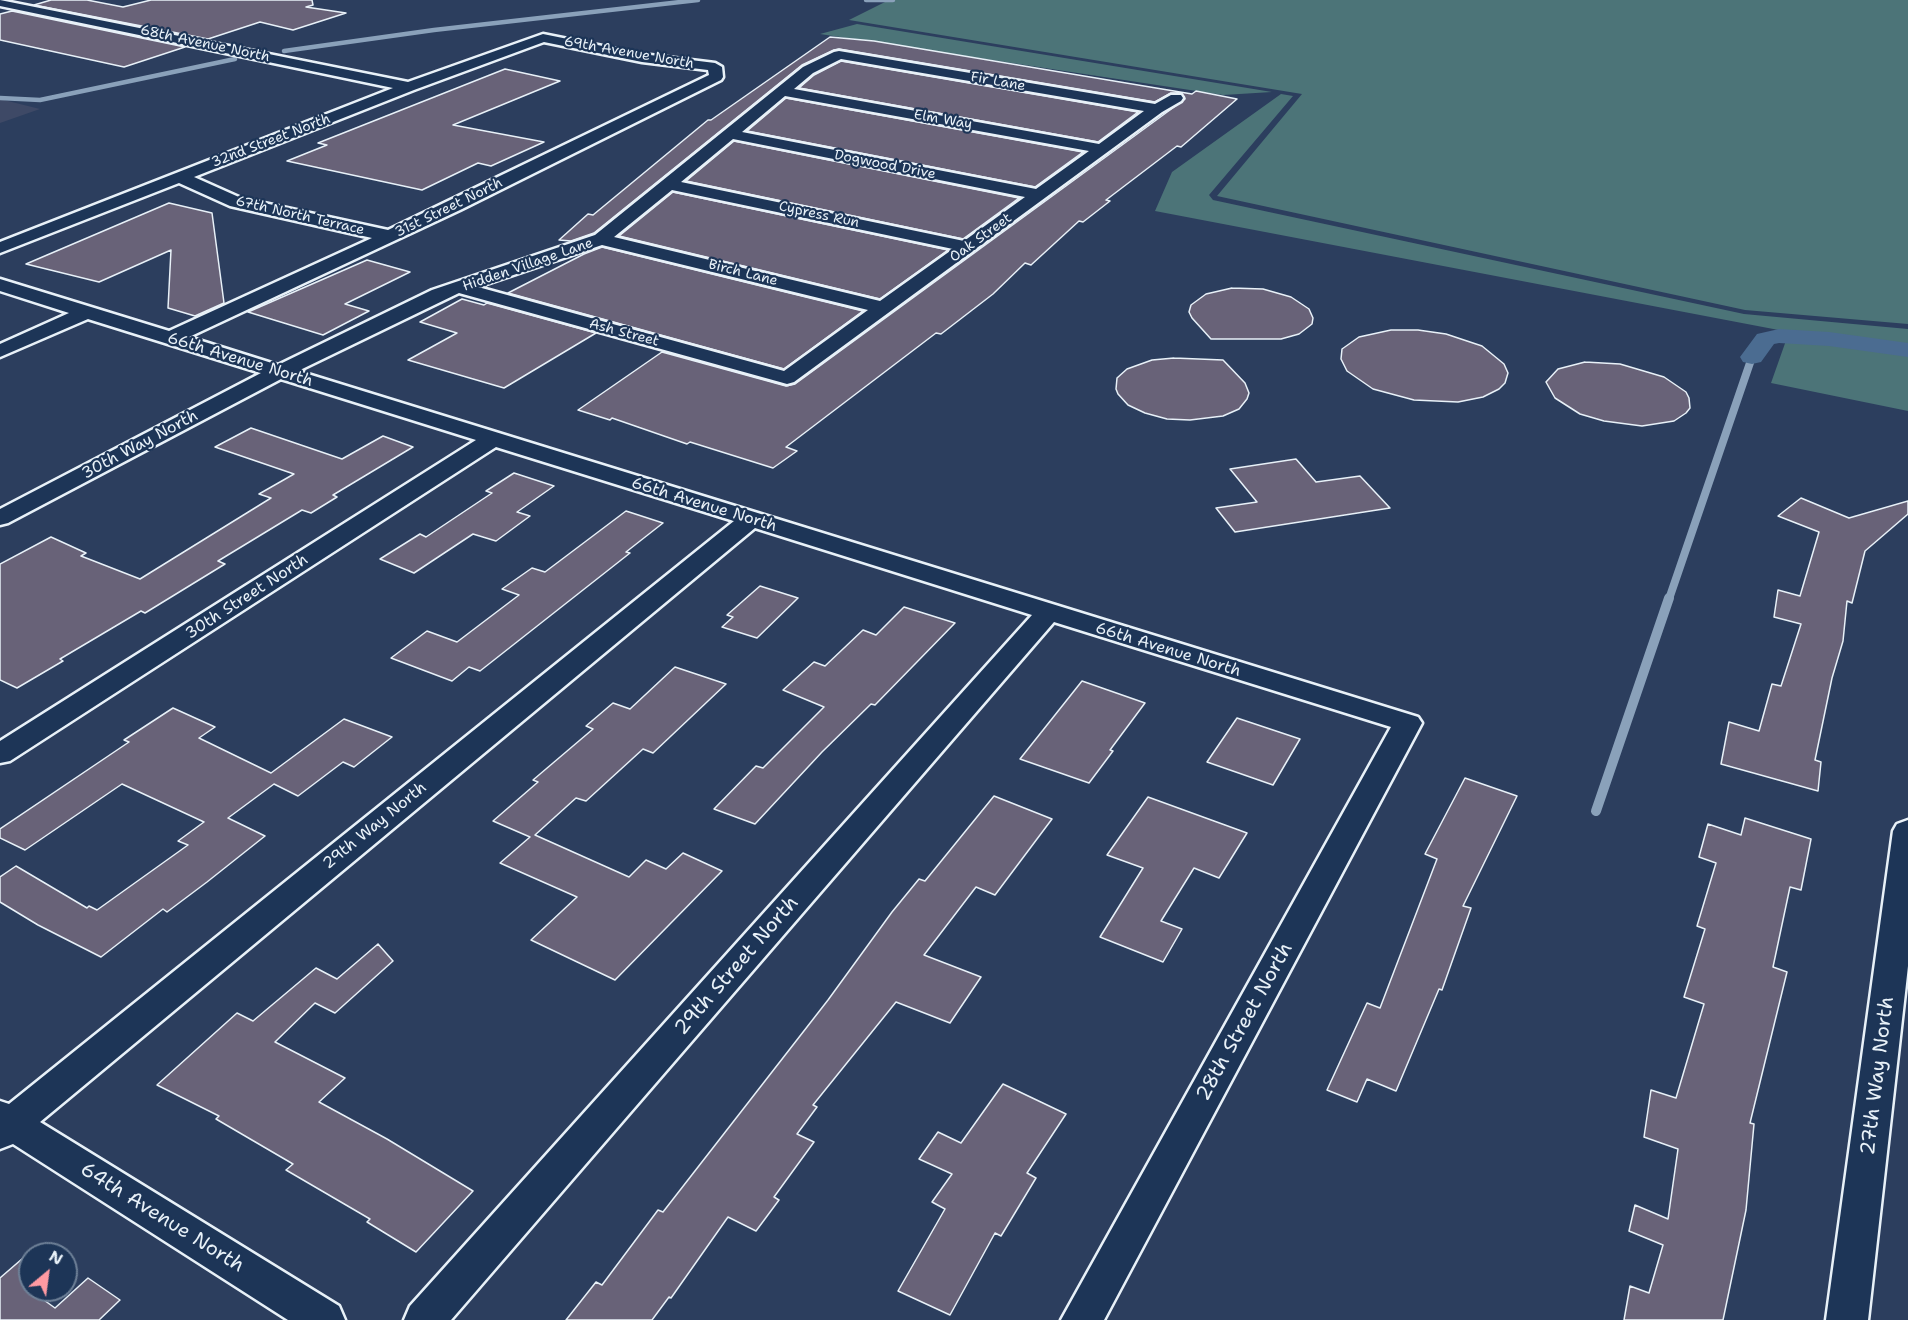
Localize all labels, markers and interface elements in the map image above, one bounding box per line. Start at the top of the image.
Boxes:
street label: 68th Avenue North [139,22,271,66]
street label: 69th Avenue North [563,33,695,73]
street label: Fir Lane [969,69,1027,95]
street label: Elm Way [912,107,974,133]
street label: 32nd Street North [209,111,333,171]
street label: Dogwood Drive [833,147,937,183]
street label: 31st Street North [393,175,505,241]
street label: 67th North Terrace [234,193,366,239]
street label: Cypress Run [777,198,861,232]
street label: Oak Street [947,210,1015,266]
street label: Hidden Village Lane [461,235,595,295]
street label: Birch Lane [707,256,779,290]
street label: Ash Street [587,316,661,350]
street label: 66th Avenue North [165,329,315,391]
street label: 30th Way North [79,406,201,484]
street label: 66th Avenue North [629,474,779,536]
street label: 30th Street North [182,550,312,644]
street label: 66th Avenue North [1093,619,1243,681]
street label: 29th Way North [319,778,431,874]
street label: 29th Street North [670,891,804,1041]
street label: 28th Street North [1192,939,1298,1105]
street label: 27th Way North [1856,995,1900,1157]
street label: 64th Avenue North [76,1158,248,1278]
north arrow [18,1242,78,1302]
text: N [45,1245,67,1270]

